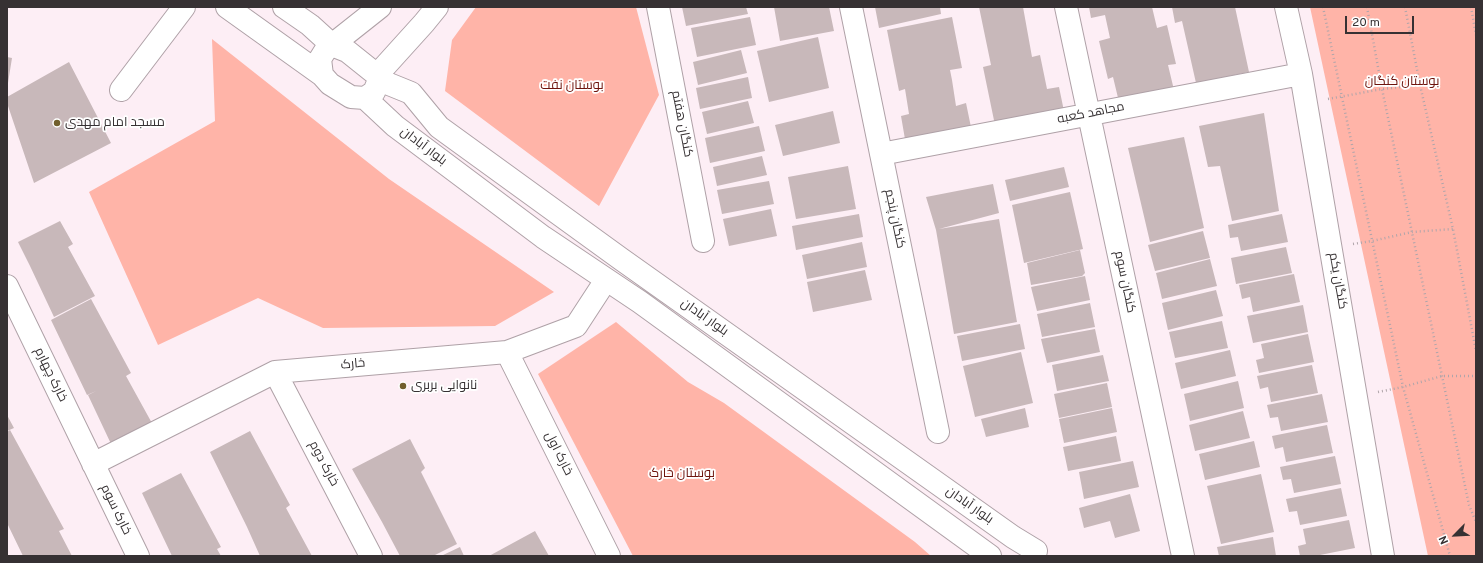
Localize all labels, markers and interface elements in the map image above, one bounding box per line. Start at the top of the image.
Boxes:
scale bar [1347,8,1416,34]
text: 20 m [1352,15,1380,31]
park label: بوستان کنگان [1365,74,1439,90]
park label: بوستان نفت [540,78,604,94]
street label: کنگان هفتم [667,89,695,159]
street label: مجاهد کعبه [1056,100,1126,128]
place label: مسجد امام مهدی [65,115,165,131]
marker: مسجد امام مهدی [52,118,62,128]
street label: بلوار آبادان [397,124,449,170]
street label: کنگان پنجم [880,188,908,250]
street label: کنگان سوم [1110,250,1138,314]
street label: کنگان یکم [1324,251,1350,311]
street label: بلوار آبادان [677,296,731,340]
street label: خارک چهارم [30,345,70,405]
street label: خارک [340,356,366,374]
place label: نانوایی بربری [411,378,477,394]
marker: نانوایی بربری [398,381,408,391]
street label: خارک اول [540,430,576,478]
street label: خارک دوم [305,439,341,489]
park label: بوستان خارک [649,466,715,482]
street label: خارک سوم [96,482,134,538]
street label: بلوار آبادان [942,484,996,528]
north arrow [1435,515,1475,555]
text: N [1436,533,1452,546]

